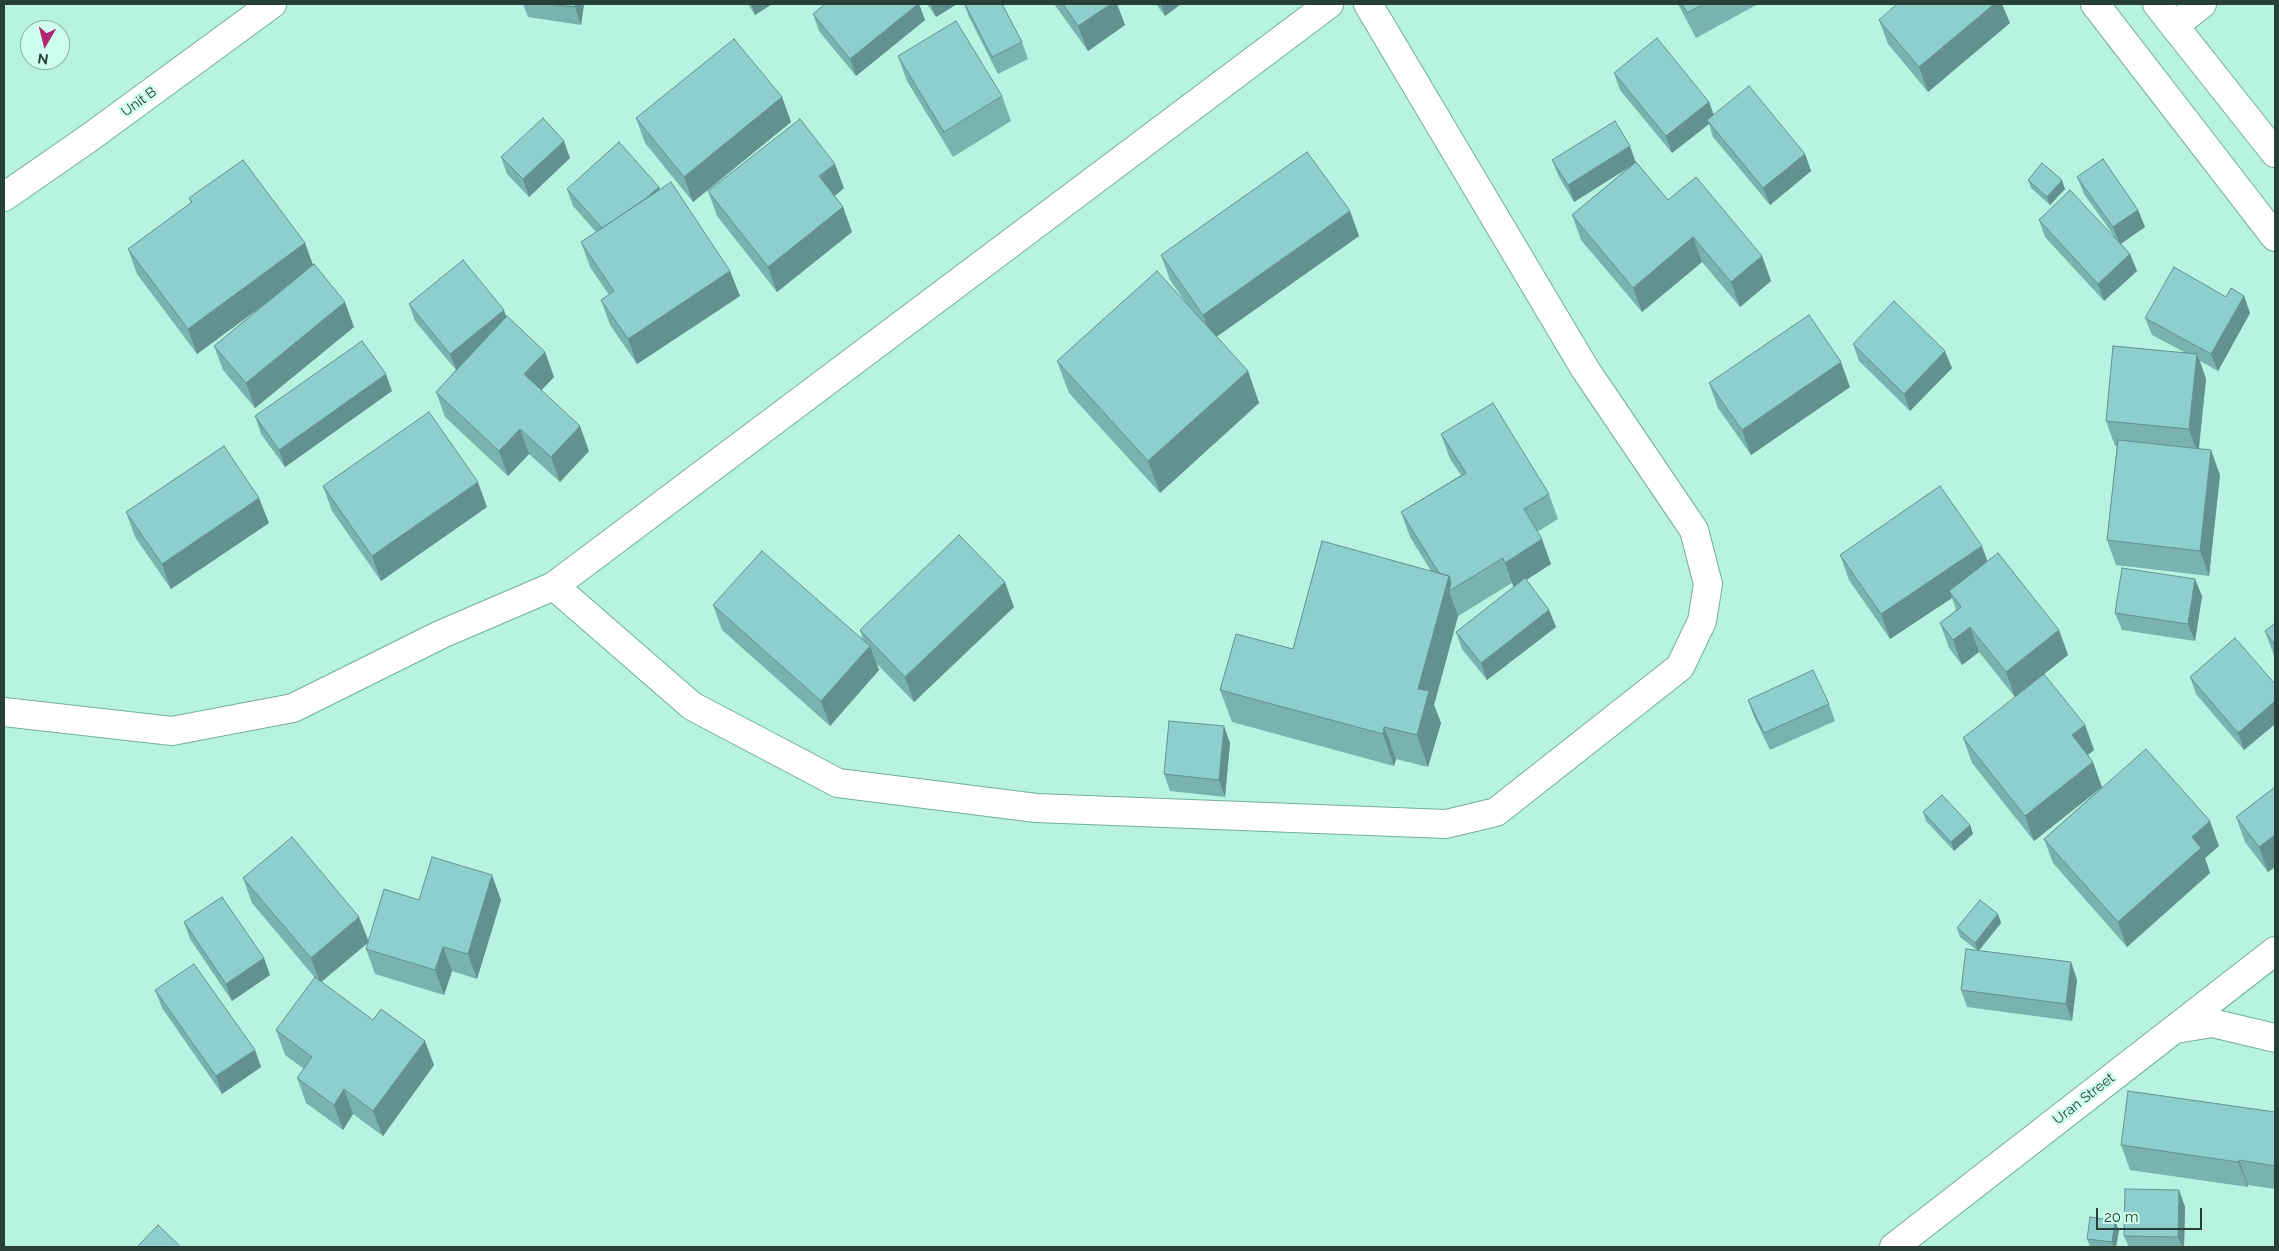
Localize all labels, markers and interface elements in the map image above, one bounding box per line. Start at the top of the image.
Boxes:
north arrow [20,20,70,70]
text: N [37,50,49,68]
street label: Unit B [118,84,160,120]
street label: Uran Street [2050,1070,2118,1128]
scale bar [2099,1198,2205,1230]
text: 20 m [2104,1208,2139,1226]

